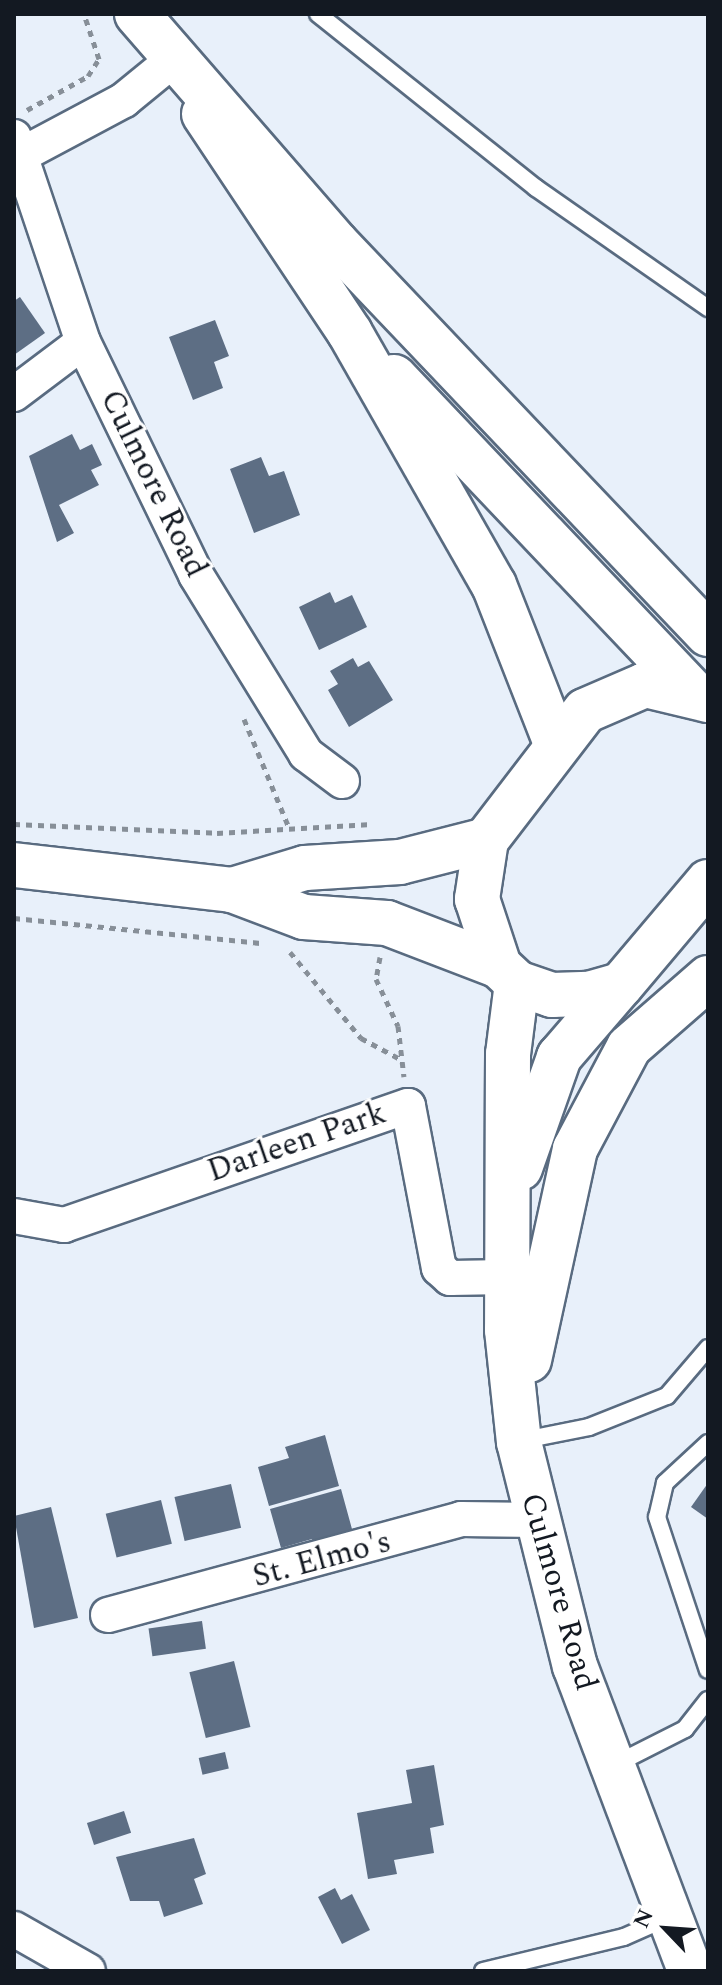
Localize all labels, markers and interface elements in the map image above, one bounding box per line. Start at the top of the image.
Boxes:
street label: Culmore Road [91,384,215,584]
street label: Darleen Park [203,1095,391,1191]
street label: Culmore Road [511,1489,605,1695]
street label: St. Elmo's [249,1523,395,1597]
north arrow [626,1889,706,1969]
text: N [625,1904,663,1934]

